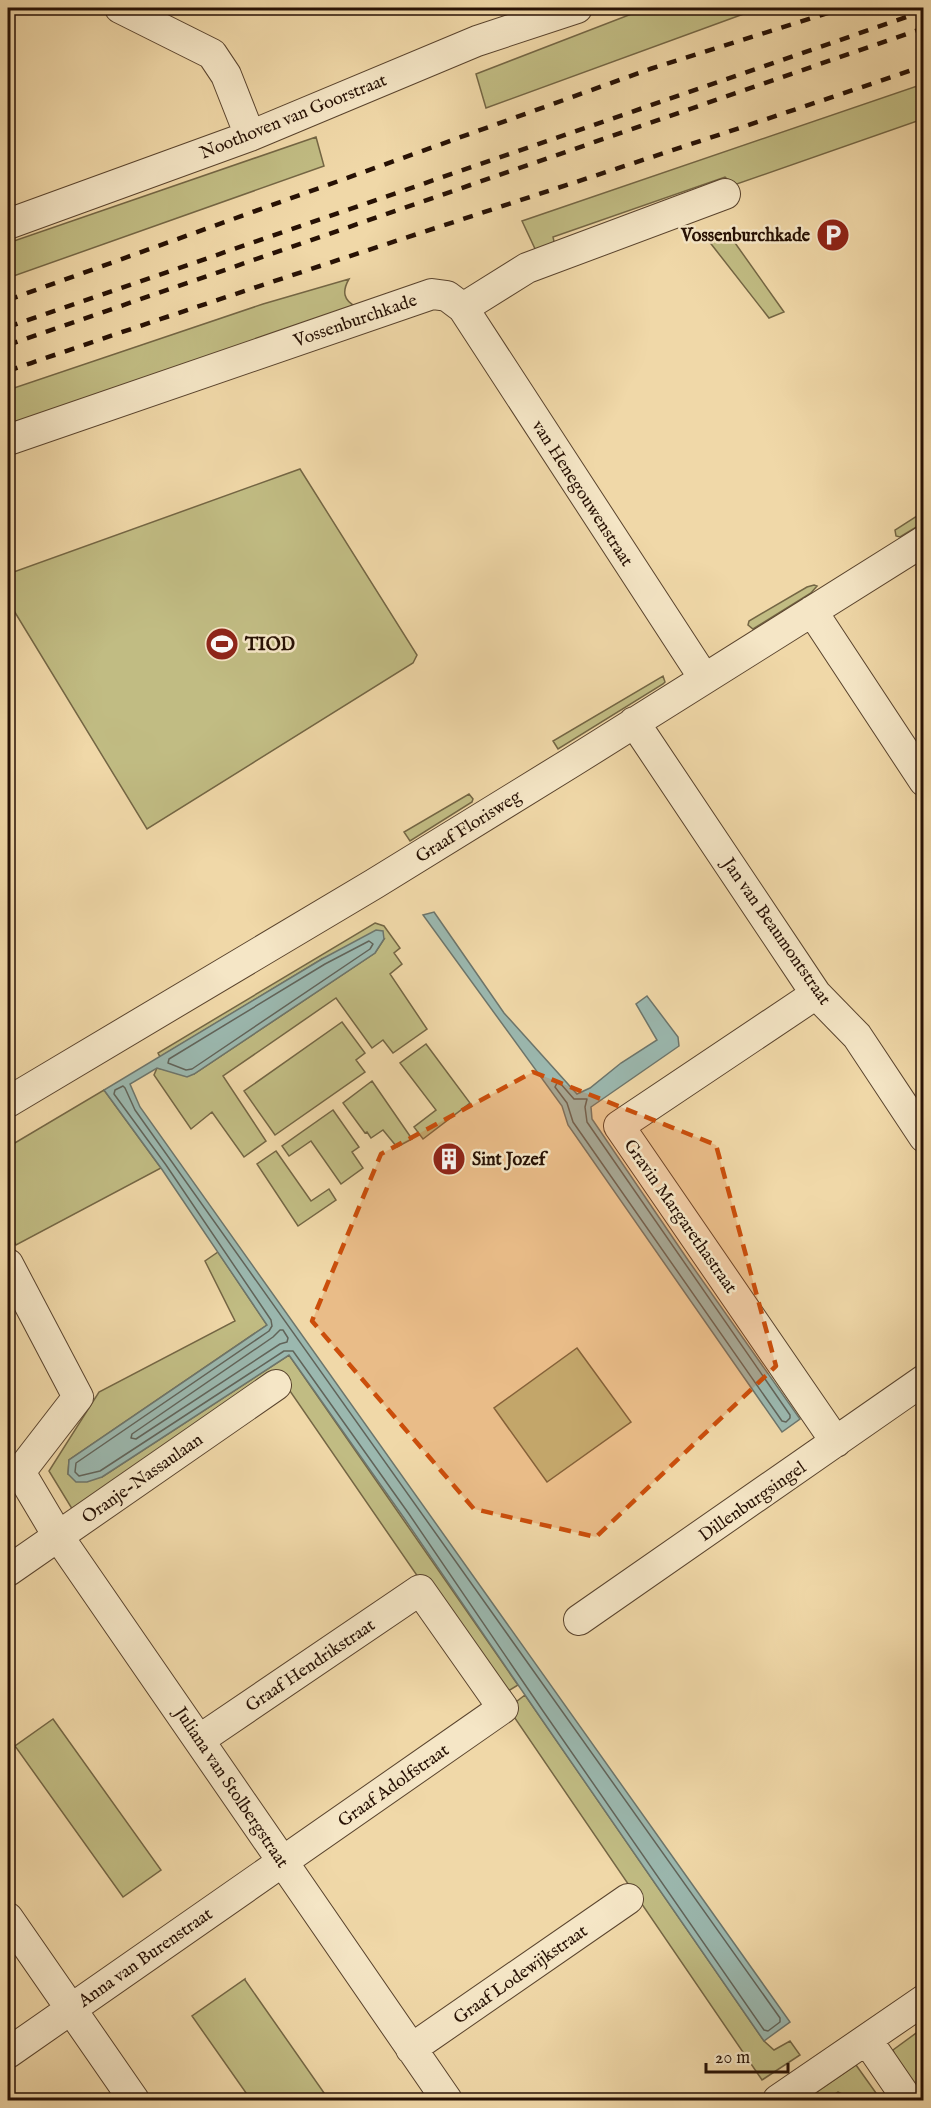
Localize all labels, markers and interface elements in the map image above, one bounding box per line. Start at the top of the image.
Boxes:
street label: Noothoven van Goorstraat [197,69,390,165]
parking icon: Vossenburchkade [815,217,851,253]
place label: Vossenburchkade [680,225,811,248]
street label: Vossenburchkade [290,290,420,354]
street label: van Henegouwenstraat [526,416,638,571]
sports icon: TIOD [204,626,240,662]
place label: TIOD [244,634,295,657]
street label: Graaf Florisweg [412,786,526,869]
street label: Jan van Beaumontstraat [715,852,835,1010]
street label: Gravin Margarethastraat [618,1135,742,1298]
building icon: Sint Jozef [431,1141,467,1177]
place label: Sint Jozef [472,1149,549,1172]
street label: Oranje-Nassaulaan [78,1429,208,1529]
street label: Dillenburgsingel [695,1457,811,1548]
street label: Graaf Hendrikstraat [242,1614,380,1718]
street label: Juliana van Stolbergstraat [167,1701,293,1873]
street label: Graaf Adolfstraat [334,1739,454,1833]
street label: Anna van Burenstraat [73,1903,218,2014]
street label: Graaf Lodewijkstraat [449,1920,592,2030]
scale bar [706,2036,788,2074]
text: 20 m [715,2047,750,2070]

